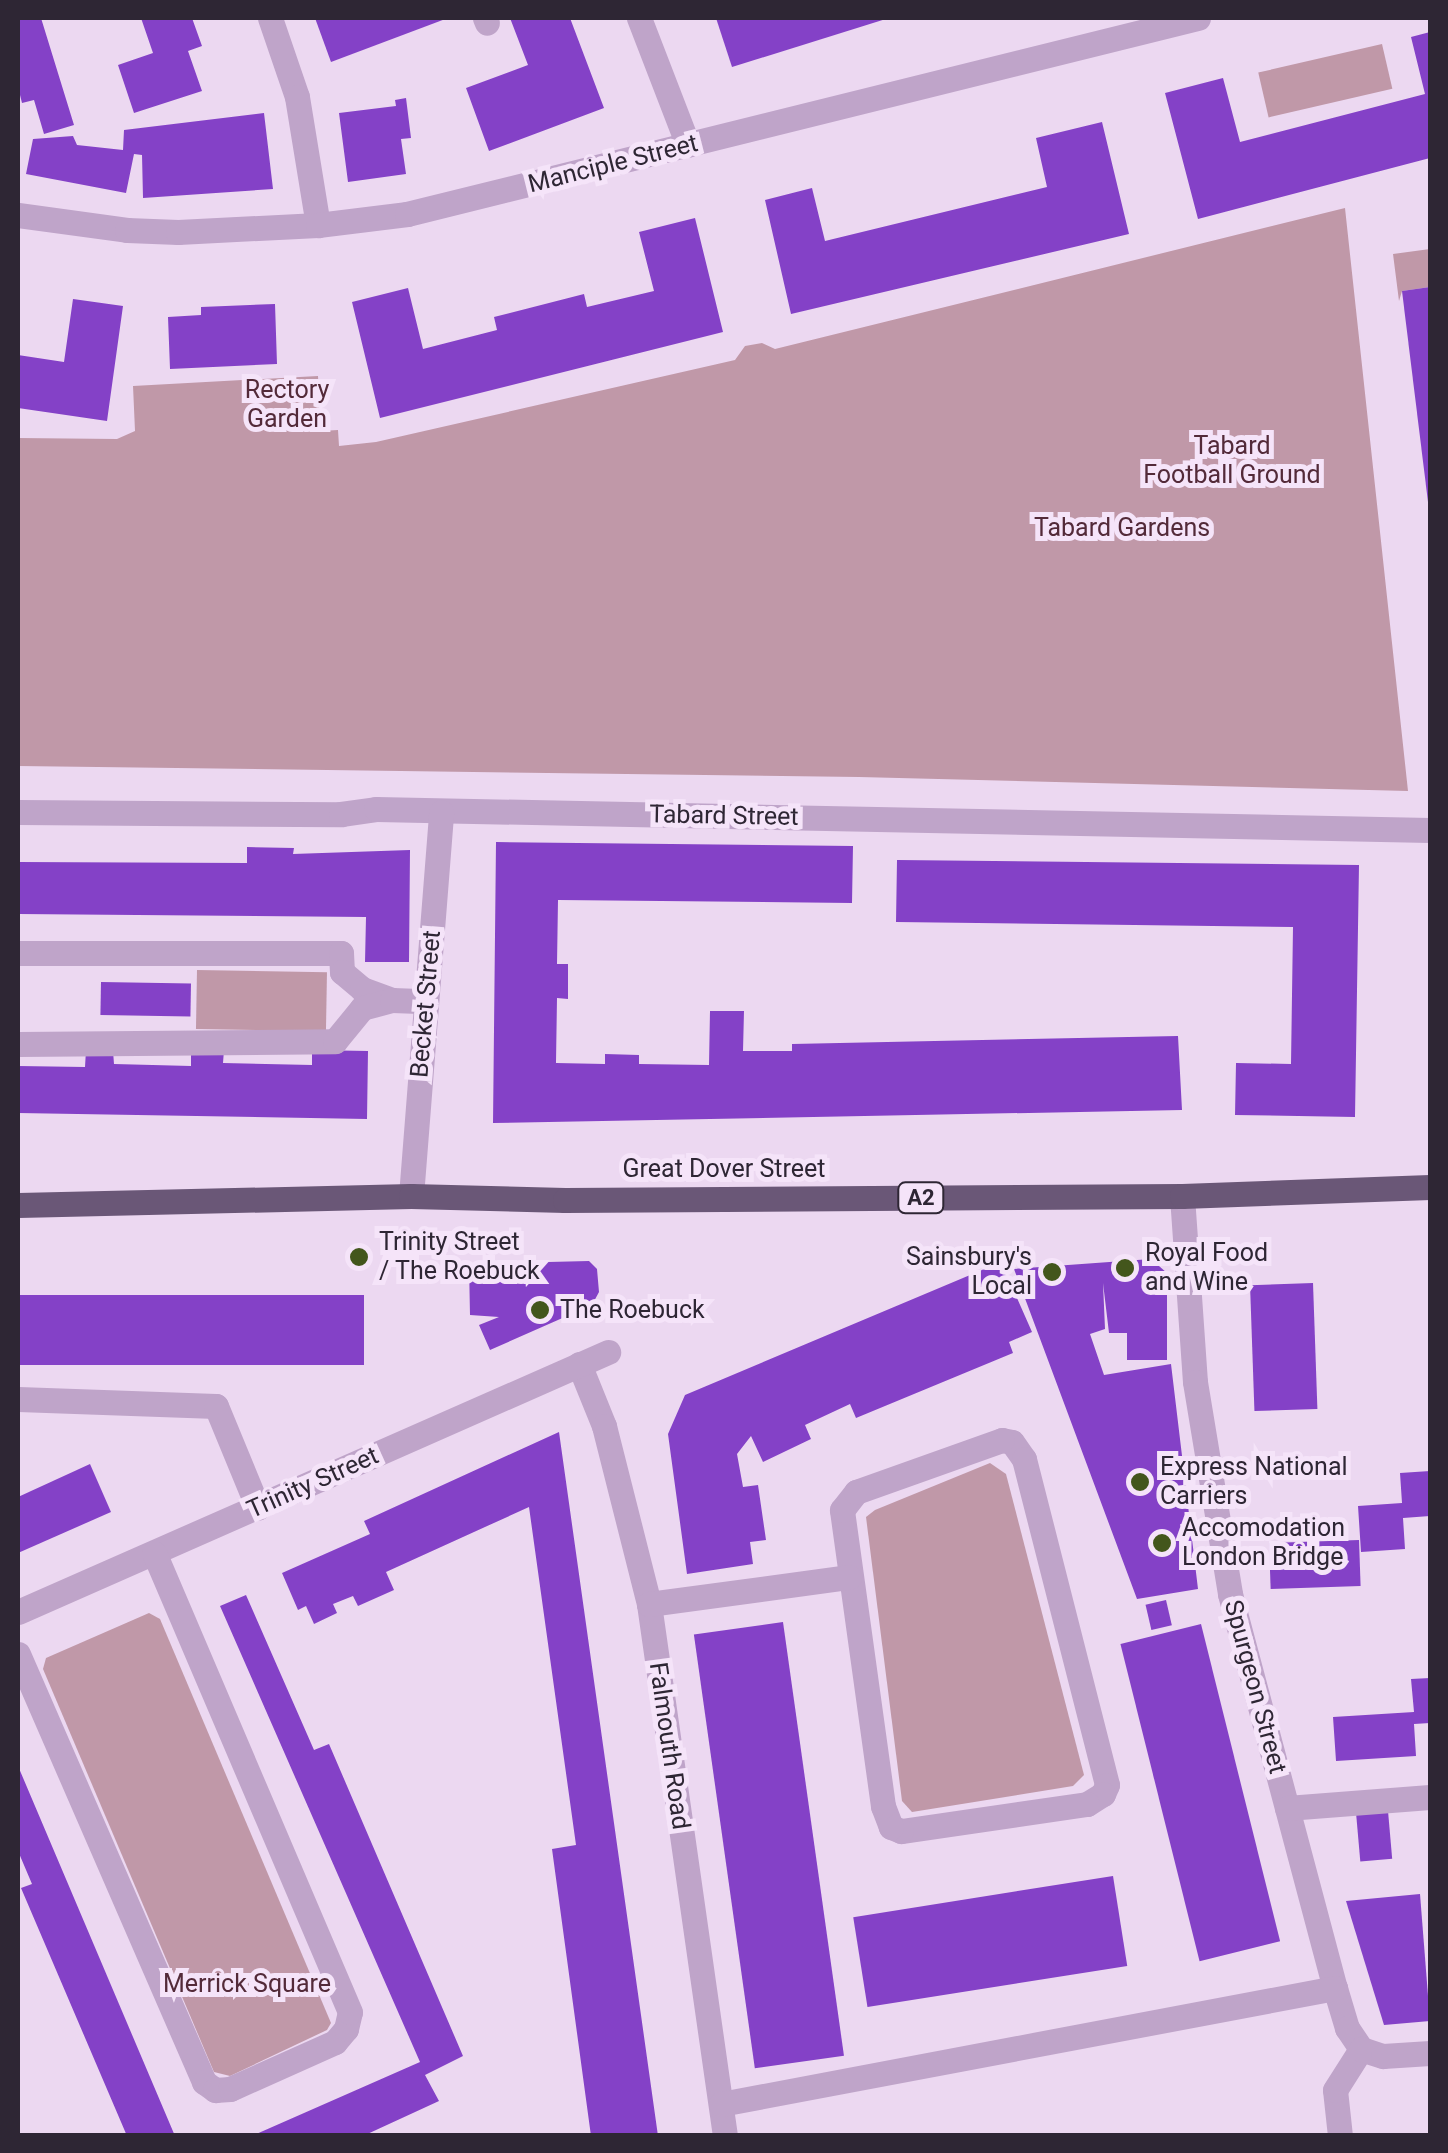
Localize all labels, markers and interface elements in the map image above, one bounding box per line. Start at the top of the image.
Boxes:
street label: Manciple Street [525,128,701,200]
park label: Rectory Garden [245,376,329,435]
park label: Tabard Football Ground [1143,432,1321,491]
park label: Tabard Gardens [1034,513,1210,543]
street label: Tabard Street [649,800,799,832]
street label: Becket Street [405,929,447,1079]
street label: Great Dover Street [623,1154,825,1184]
road number: A2 [896,1181,946,1215]
place label: Trinity Street / The Roebuck [379,1228,540,1287]
place label: Royal Food and Wine [1145,1239,1268,1298]
place label: Sainsbury's Local [906,1243,1032,1302]
marker: Trinity Street / The Roebuck [348,1246,370,1268]
marker: Royal Food and Wine [1114,1257,1136,1279]
marker: Sainsbury's Local [1041,1261,1063,1283]
place label: The Roebuck [560,1295,705,1325]
marker: The Roebuck [529,1299,551,1321]
street label: Trinity Street [243,1441,383,1525]
place label: Express National Carriers [1160,1453,1348,1512]
marker: Express National Carriers [1129,1471,1151,1493]
place label: Accomodation London Bridge [1182,1514,1345,1573]
marker: Accomodation London Bridge [1151,1532,1173,1554]
street label: Spurgeon Street [1217,1597,1293,1777]
street label: Falmouth Road [642,1660,696,1832]
park label: Merrick Square [163,1969,331,1999]

